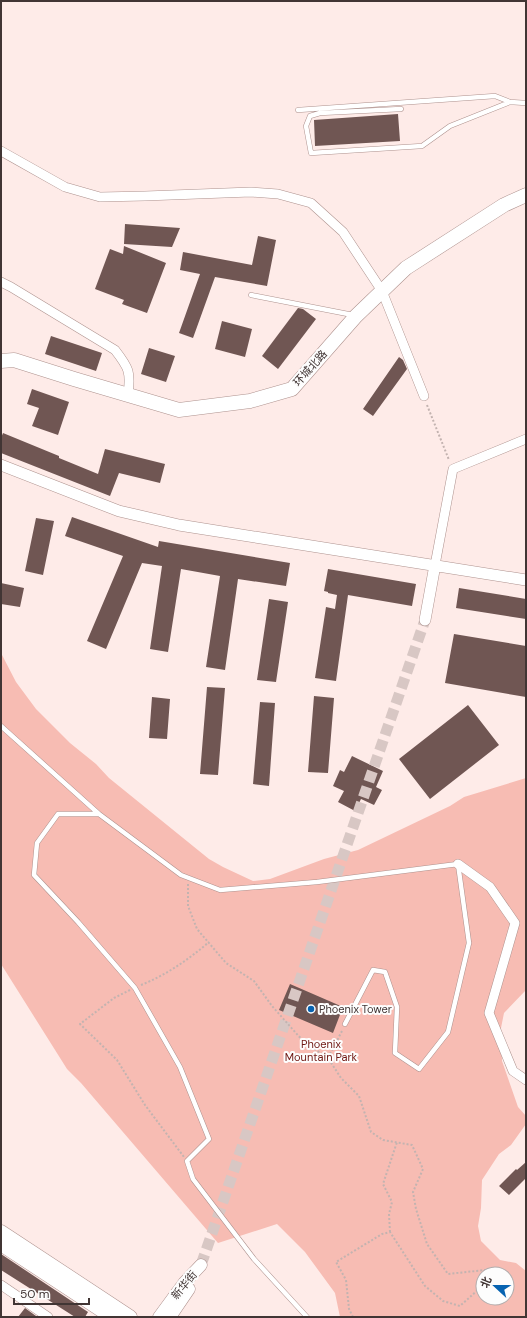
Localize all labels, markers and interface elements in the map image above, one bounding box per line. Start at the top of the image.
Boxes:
street label: 环城北路 [290,347,330,389]
place label: Phoenix Tower [319,1002,392,1016]
marker: Phoenix Tower [306,1004,316,1014]
park label: Phoenix Mountain Park [285,1037,358,1064]
north arrow [475,1266,515,1306]
street label: 新华街 [168,1268,200,1302]
text: 北 [477,1275,494,1290]
scale bar [14,1280,89,1306]
text: 50 m [20,1286,49,1302]

